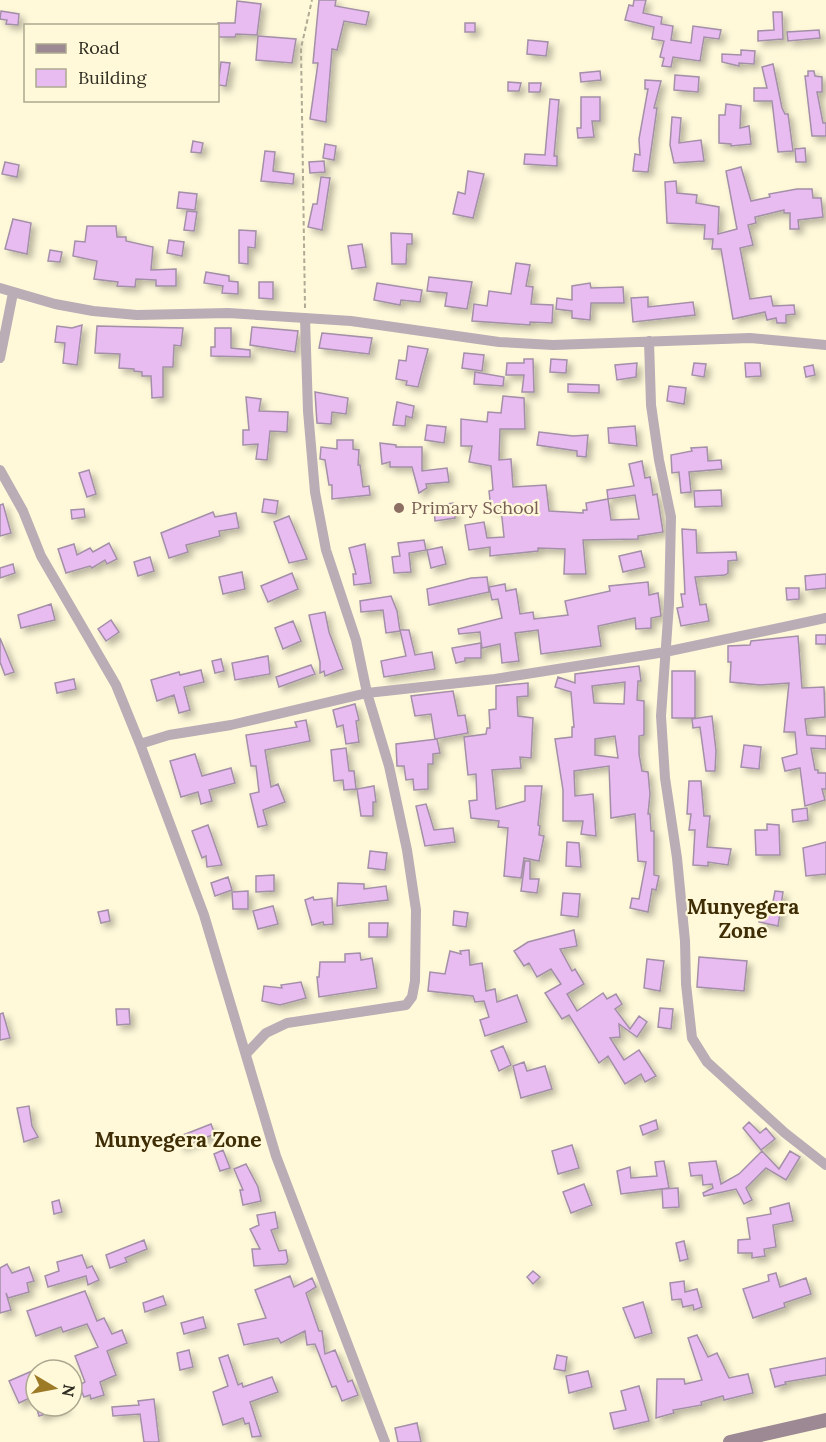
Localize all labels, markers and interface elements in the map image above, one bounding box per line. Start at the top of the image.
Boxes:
legend [24,24,219,102]
text: Road [78,36,120,59]
text: Building [78,66,148,89]
place label: Primary School [411,496,539,519]
marker: Primary School [392,501,406,515]
district label: Munyegera Zone [687,893,799,944]
district label: Munyegera Zone [94,1126,262,1153]
north arrow [24,1358,84,1418]
text: N [58,1383,80,1398]

